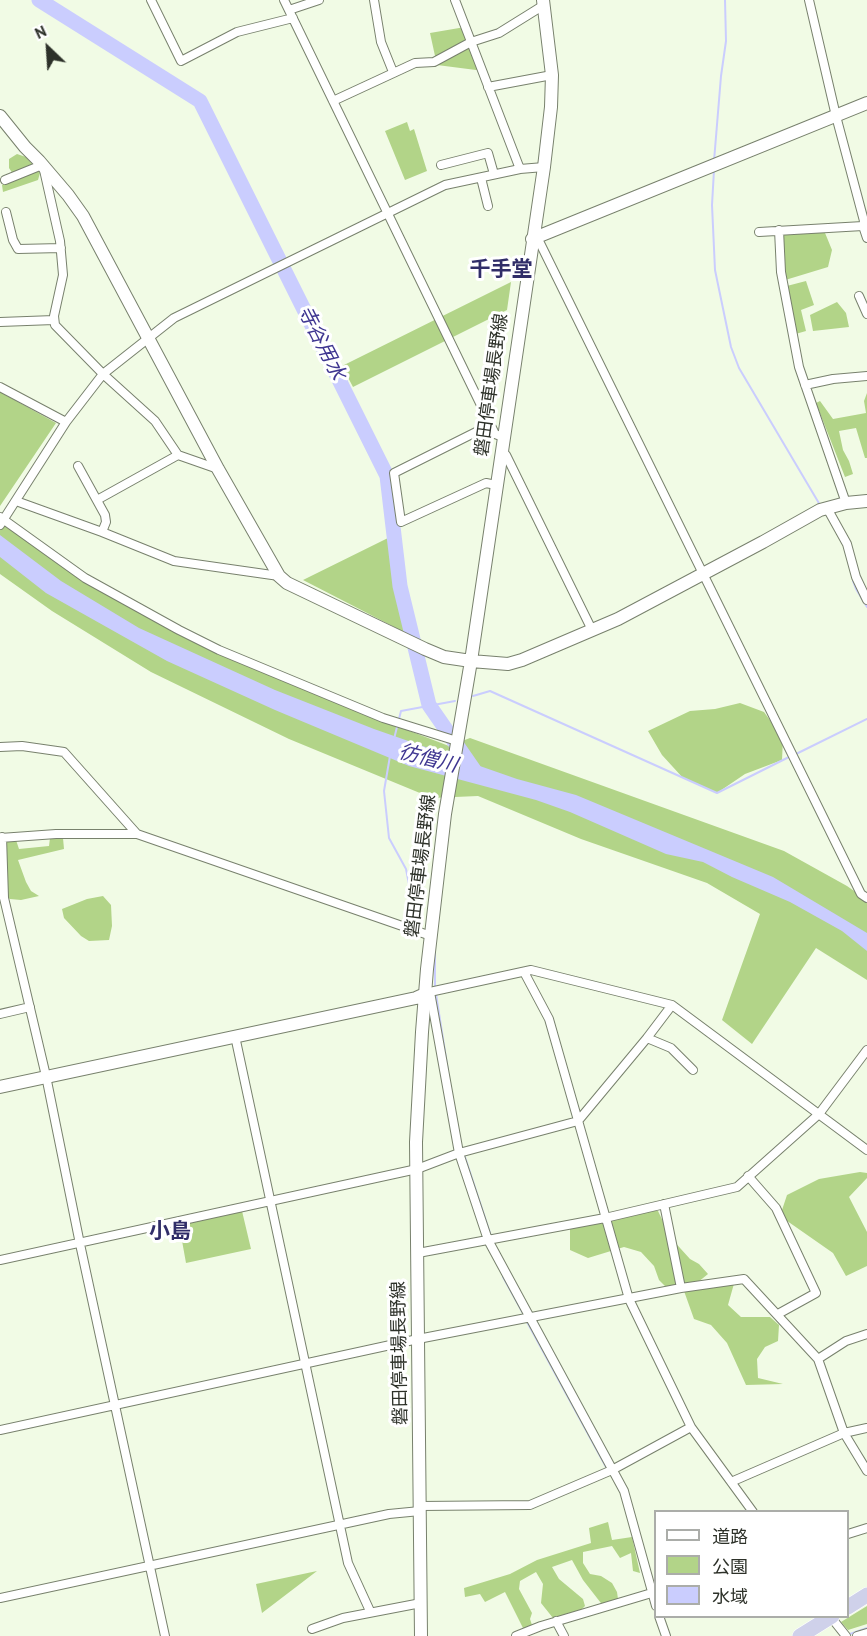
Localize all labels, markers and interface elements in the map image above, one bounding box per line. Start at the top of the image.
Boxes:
north arrow [18,18,78,78]
text: N [31,20,49,43]
district label: 千手堂 [470,257,532,283]
water label: 寺谷用水 [292,302,350,384]
street label: 磐田停車場長野線 [471,312,513,458]
water label: 彷僧川 [396,740,460,778]
street label: 磐田停車場長野線 [402,793,440,939]
district label: 小島 [149,1219,191,1245]
street label: 磐田停車場長野線 [388,1281,412,1425]
legend [654,1510,849,1618]
text: 道路 [712,1525,748,1548]
text: 公園 [712,1555,748,1578]
text: 水域 [712,1585,748,1608]

